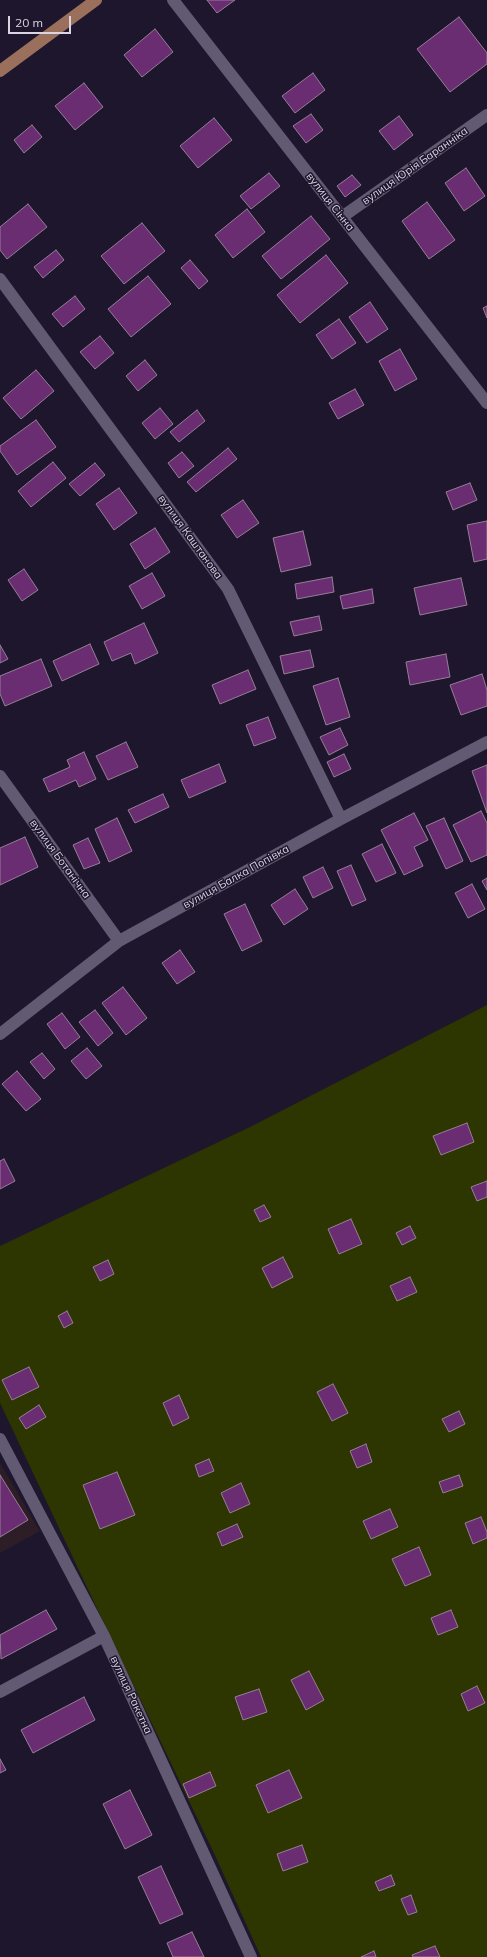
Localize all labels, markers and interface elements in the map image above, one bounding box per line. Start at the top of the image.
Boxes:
scale bar [10,8,73,34]
text: 20 m [15,15,43,30]
street label: вулиця Юрія Баранніка [359,124,471,208]
street label: вулиця Сінна [303,170,357,234]
street label: вулиця Каштанова [155,492,225,582]
street label: вулиця Ботанічна [27,817,93,901]
street label: вулиця Балка Попівка [181,842,291,912]
street label: вулиця Ракетна [107,1654,155,1736]

